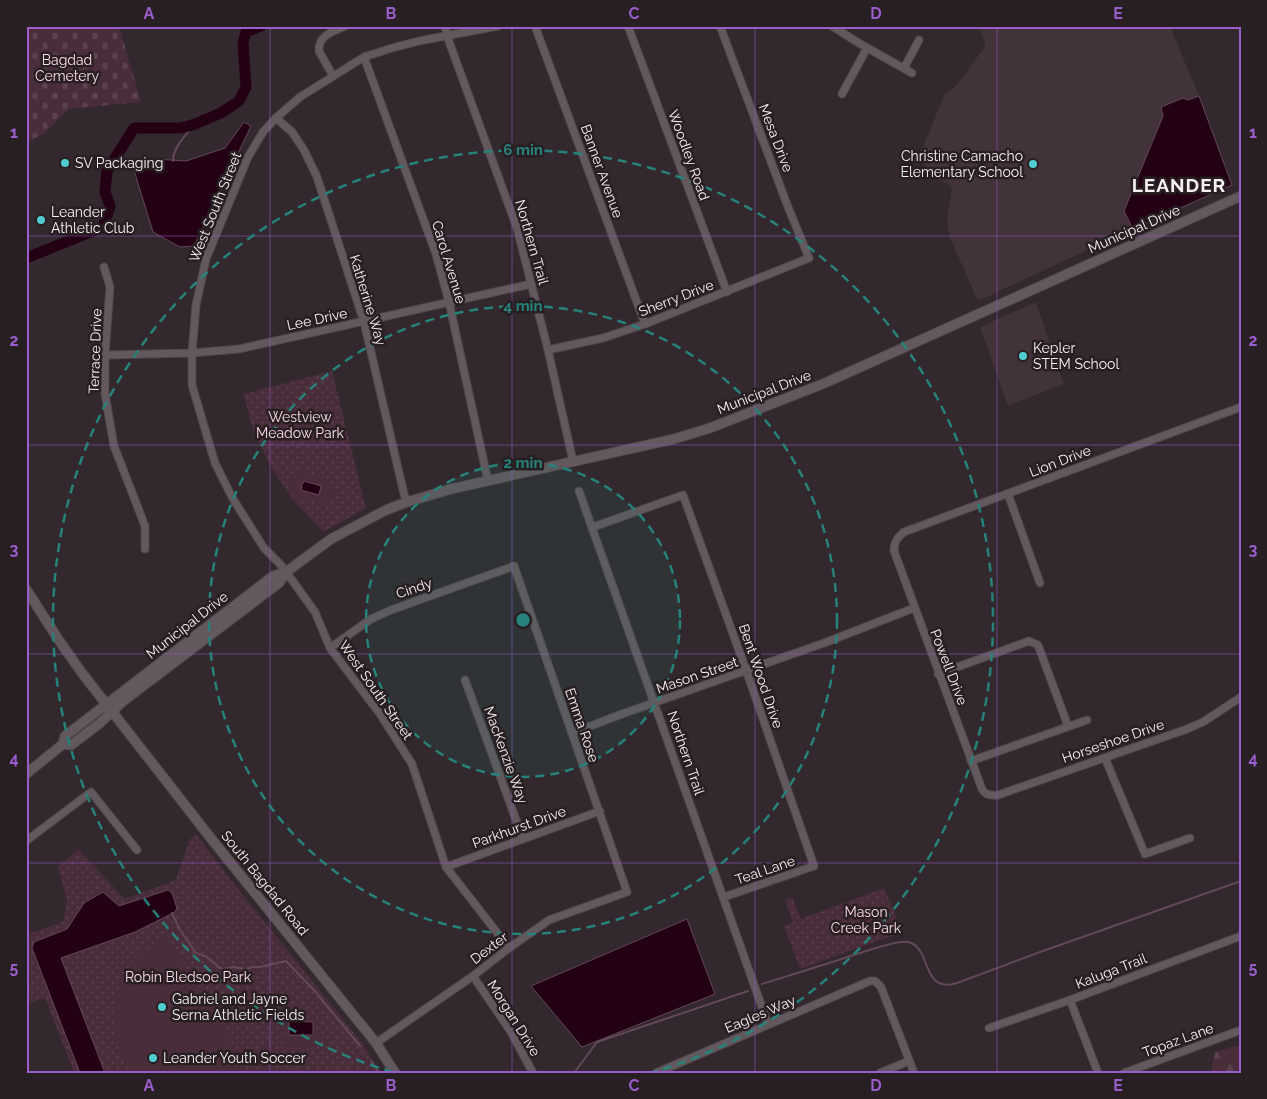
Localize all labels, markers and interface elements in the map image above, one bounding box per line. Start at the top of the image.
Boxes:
text: A [144,4,155,23]
text: B [386,4,397,23]
text: C [629,4,640,23]
text: D [870,4,882,23]
text: E [1113,4,1123,23]
park label: Bagdad Cemetery [35,52,99,84]
street label: Mesa Drive [756,102,796,174]
street label: Woodley Road [665,108,713,202]
street label: Banner Avenue [578,122,626,220]
text: 1 [10,123,18,142]
text: 1 [1249,123,1257,142]
text: 6 min [503,141,543,159]
place label: Christine Camacho Elementary School [900,148,1023,180]
street label: West South Street [186,149,245,264]
place label: SV Packaging [75,155,163,171]
marker: SV Packaging [59,157,71,169]
marker: Christine Camacho Elementary School [1027,158,1039,170]
district label: LEANDER [1132,174,1226,196]
street label: Northern Trail [512,198,552,287]
street label: Municipal Drive [1085,202,1183,256]
place label: Leander Athletic Club [51,204,135,236]
marker: Leander Athletic Club [35,214,47,226]
street label: Carol Avenue [429,219,469,305]
street label: Katherine Way [347,253,390,348]
street label: Sherry Drive [636,276,716,320]
text: 4 min [503,297,543,315]
street label: Lee Drive [285,305,349,333]
street label: Terrace Drive [86,308,104,394]
text: 2 [9,331,19,350]
text: 2 [1248,331,1258,350]
place label: Kepler STEM School [1033,340,1119,372]
marker: Kepler STEM School [1017,350,1029,362]
street label: Municipal Drive [715,367,813,417]
park label: Westview Meadow Park [256,409,345,441]
street label: Lion Drive [1027,442,1093,480]
text: 2 min [504,454,542,472]
text: 3 [10,540,19,559]
text: 3 [1249,540,1258,559]
street label: Cindy [394,574,435,602]
street label: Municipal Drive [143,588,231,662]
centre of rings [514,611,532,629]
street label: Bent Wood Drive [736,622,786,730]
street label: Powell Drive [927,627,971,707]
street label: West South Street [336,637,416,743]
street label: Mason Street [654,653,740,696]
street label: Emma Rose [562,686,602,764]
street label: MacKenzie Way [481,704,531,806]
street label: Northern Trail [664,709,708,797]
street label: Horseshoe Drive [1060,716,1166,766]
text: 4 [9,749,19,768]
text: 4 [1248,749,1258,768]
street label: Parkhurst Drive [470,803,568,851]
street label: South Bagdad Road [218,828,312,938]
street label: Teal Lane [733,852,797,888]
park label: Mason Creek Park [831,904,902,936]
street label: Dexter [467,929,511,967]
street label: Kaluga Trail [1073,950,1149,992]
text: 5 [10,958,19,977]
text: 5 [1249,958,1258,977]
park label: Robin Bledsoe Park [125,969,252,985]
street label: Morgan Drive [484,977,544,1059]
place label: Gabriel and Jayne Serna Athletic Fields [172,991,305,1023]
street label: Eagles Way [722,992,798,1036]
marker: Gabriel and Jayne Serna Athletic Fields [156,1001,168,1013]
street label: Topaz Lane [1140,1020,1216,1060]
place label: Leander Youth Soccer [163,1050,306,1066]
marker: Leander Youth Soccer [147,1052,159,1064]
text: A [144,1076,155,1095]
text: B [386,1076,397,1095]
text: C [629,1076,640,1095]
text: D [870,1076,882,1095]
text: E [1113,1076,1123,1095]

